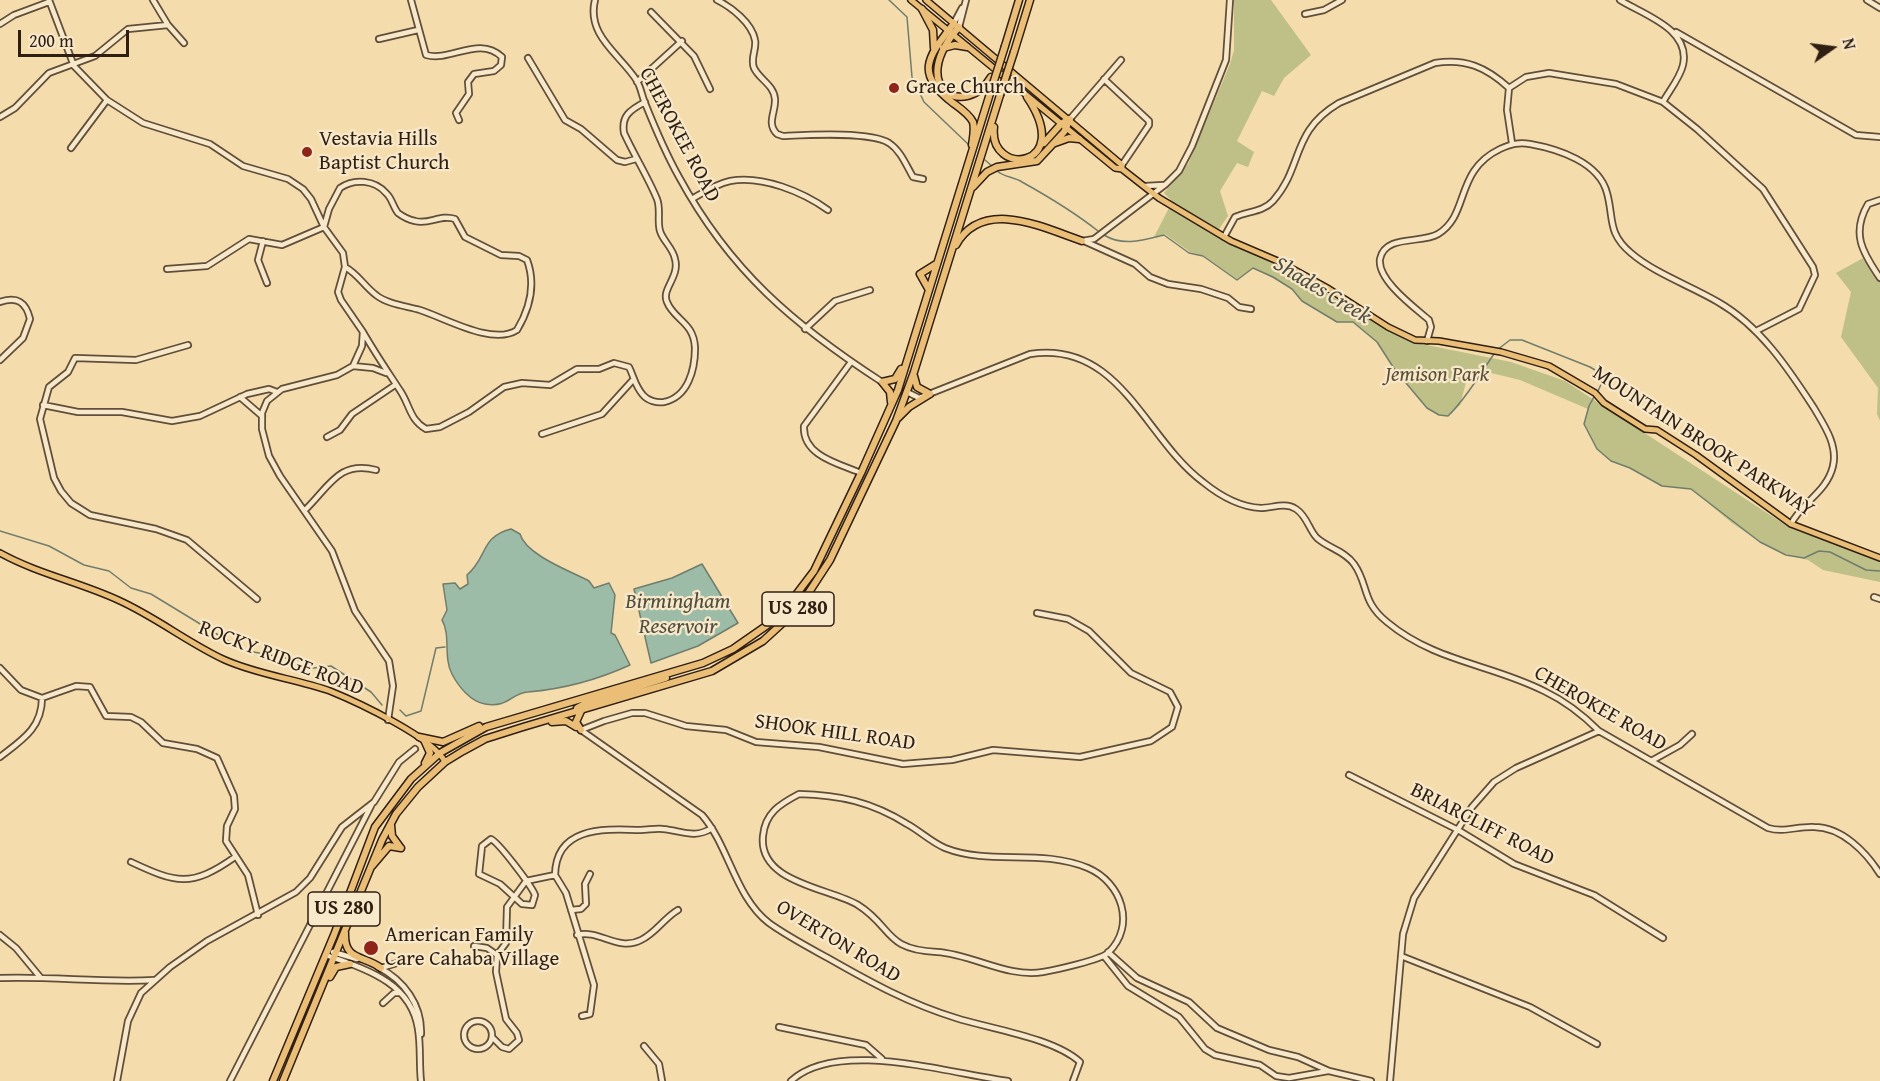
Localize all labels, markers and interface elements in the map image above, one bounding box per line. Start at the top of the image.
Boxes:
scale bar [21,18,132,56]
north arrow [1802,18,1862,78]
text: 200 m [29,27,74,54]
text: N [1837,36,1862,52]
street label: CHEROKEE ROAD [633,63,725,207]
place label: Grace Church [906,75,1024,101]
marker: Grace Church [887,81,901,95]
place label: Vestavia Hills Baptist Church [319,127,450,177]
marker: Vestavia Hills Baptist Church [300,145,314,159]
water label: Shades Creek [1268,252,1376,330]
street label: MOUNTAIN BROOK PARKWAY [1587,361,1819,523]
park label: Jemison Park [1385,363,1489,389]
water label: Birmingham Reservoir [625,589,731,640]
road number: US 280 [762,592,834,626]
street label: ROCKY RIDGE ROAD [195,616,367,702]
street label: CHEROKEE ROAD [1529,661,1671,757]
street label: SHOOK HILL ROAD [753,709,917,757]
street label: BRIARCLIFF ROAD [1406,778,1558,872]
road number: US 280 [308,892,380,926]
street label: OVERTON ROAD [771,895,905,989]
place label: American Family Care Cahaba Village [385,923,559,973]
marker: American Family Care Cahaba Village [362,939,380,957]

